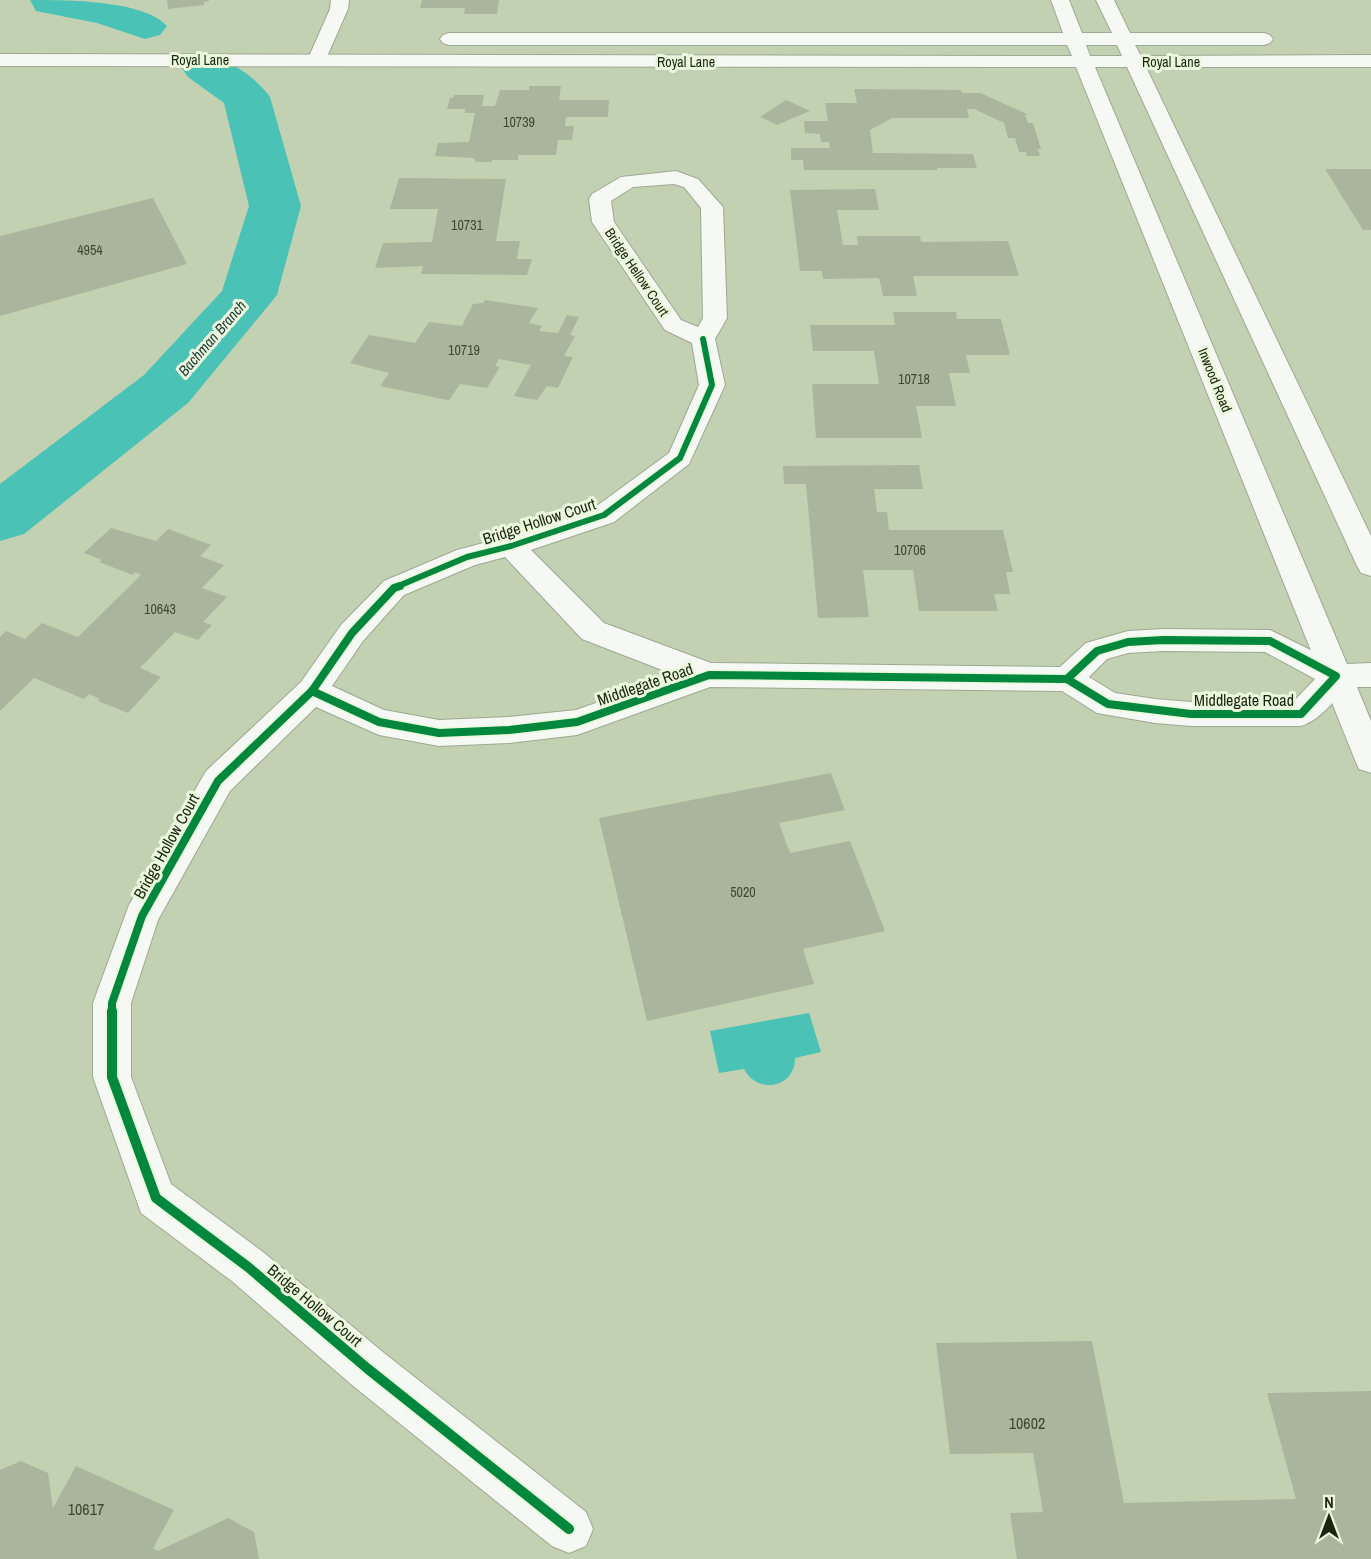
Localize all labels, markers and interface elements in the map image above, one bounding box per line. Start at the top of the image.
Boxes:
street label: Royal Lane [171,51,229,69]
street label: Royal Lane [657,53,715,71]
street label: Royal Lane [1142,53,1200,71]
house number: 10739 [503,113,535,131]
house number: 10731 [451,216,484,234]
street label: Bridge Hellow Court [601,224,673,320]
house number: 4954 [77,241,103,259]
water label: Bachman Branch [173,295,251,380]
house number: 10719 [448,341,480,359]
street label: Inwood Road [1194,345,1236,415]
house number: 10718 [898,370,930,388]
street label: Bridge Hollow Court [480,492,599,550]
house number: 10706 [894,541,926,559]
house number: 10643 [144,600,176,618]
street label: Middlegate Road [594,657,696,711]
street label: Middlegate Road [1194,689,1294,711]
street label: Bridge Hollow Court [128,789,204,903]
house number: 5020 [730,883,756,901]
street label: Bridge Hollow Court [263,1259,367,1351]
house number: 10602 [1009,1412,1045,1434]
north arrow [1299,1487,1359,1547]
text: N [1324,1491,1334,1513]
house number: 10617 [68,1498,104,1520]

